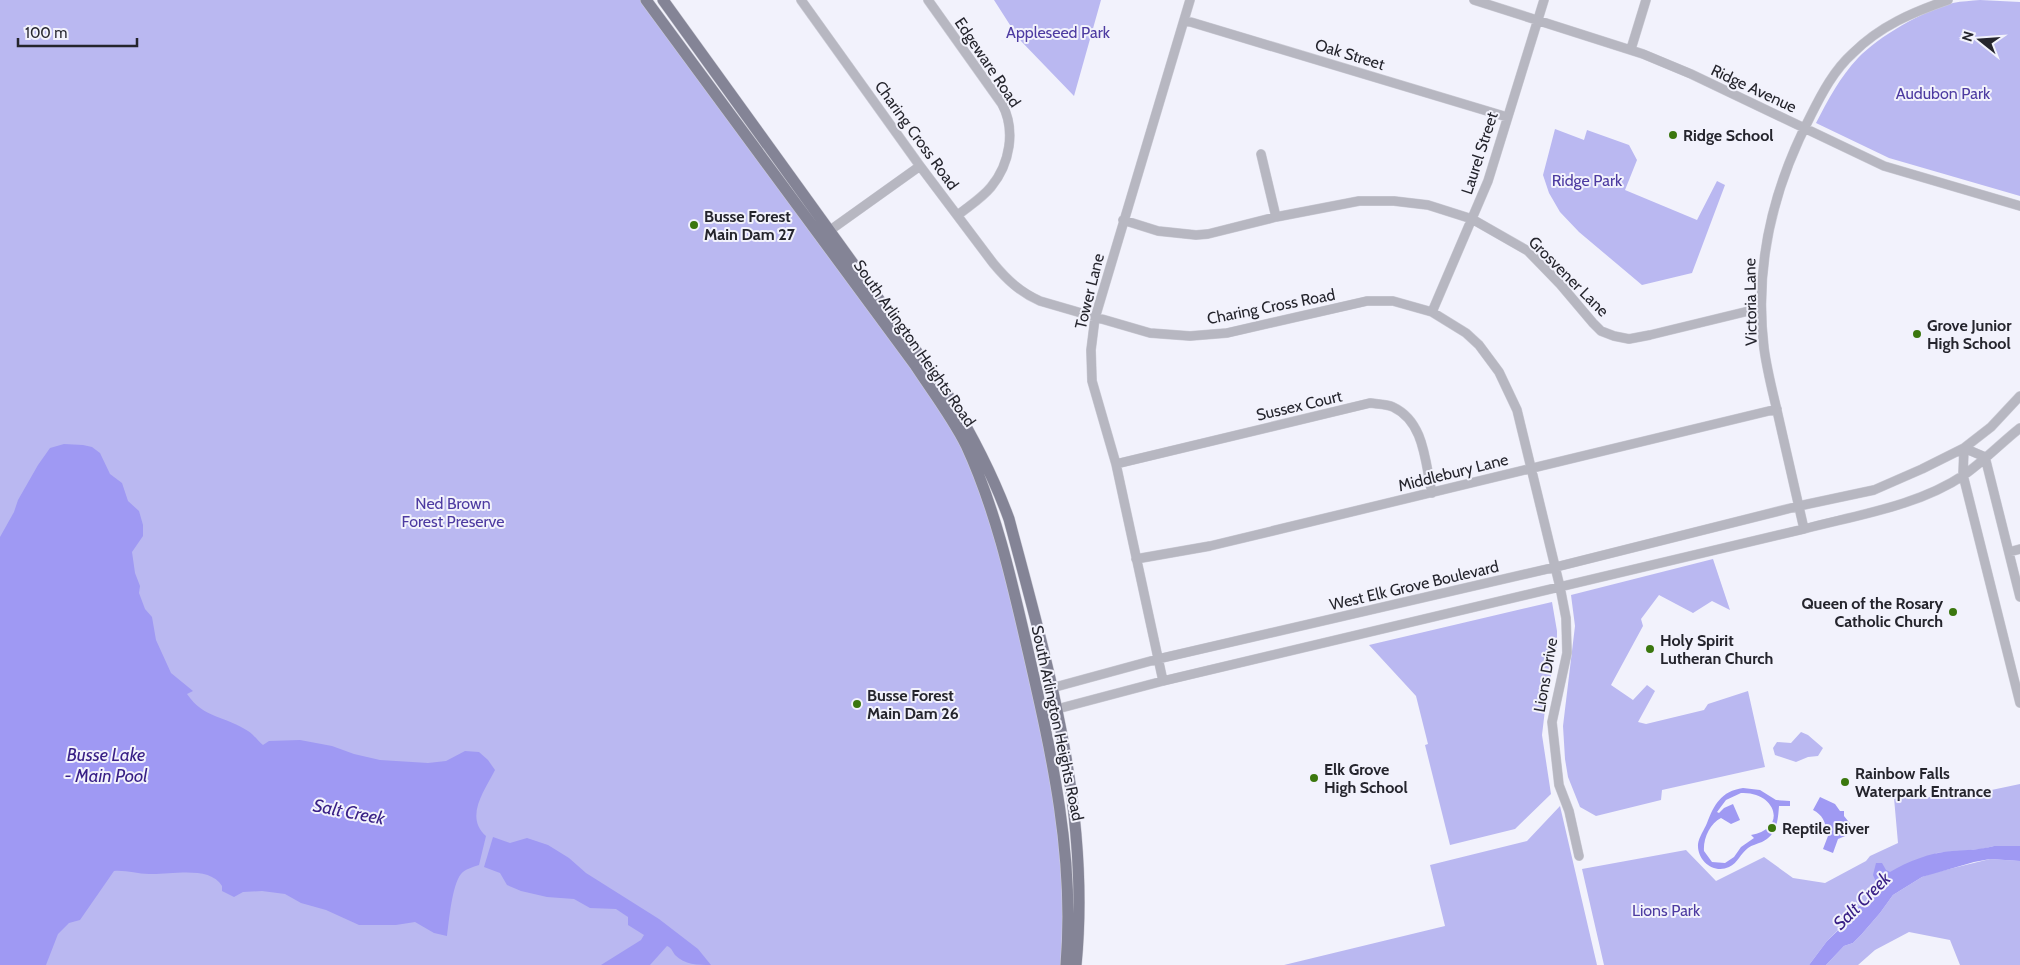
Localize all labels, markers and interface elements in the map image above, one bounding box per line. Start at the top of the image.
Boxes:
street label: Edgeware Road [951,14,1025,111]
scale bar [18,15,136,47]
north arrow [1955,15,2005,65]
park label: Appleseed Park [1006,23,1111,42]
text: 100 m [25,24,67,42]
text: N [1958,29,1978,44]
street label: Oak Street [1313,35,1388,74]
street label: Ridge Avenue [1708,60,1800,117]
street label: Charing Cross Road [871,77,963,194]
park label: Audubon Park [1896,84,1991,103]
street label: Laurel Street [1457,109,1502,197]
place label: Ridge School [1683,126,1774,145]
marker: Ridge School [1667,129,1679,141]
park label: Ridge Park [1552,171,1623,190]
place label: Busse Forest Main Dam 27 [704,207,796,244]
marker: Busse Forest Main Dam 27 [688,219,700,231]
street label: Grosvener Lane [1525,232,1613,320]
street label: Tower Lane [1071,251,1108,331]
street label: South Arlington Heights Road [850,256,980,430]
street label: Victoria Lane [1740,258,1761,346]
street label: Charing Cross Road [1205,285,1337,328]
place label: Grove Junior High School [1927,316,2012,353]
marker: Grove Junior High School [1911,328,1923,340]
street label: Sussex Court [1254,386,1344,425]
street label: Middlebury Lane [1396,450,1510,495]
park label: Ned Brown Forest Preserve [402,494,504,531]
street label: West Elk Grove Boulevard [1328,557,1501,614]
place label: Queen of the Rosary Catholic Church [1802,594,1943,631]
marker: Queen of the Rosary Catholic Church [1947,606,1959,618]
street label: South Arlington Heights Road [1027,624,1088,823]
place label: Holy Spirit Lutheran Church [1660,631,1773,668]
street label: Lions Drive [1530,636,1561,714]
marker: Holy Spirit Lutheran Church [1644,643,1656,655]
place label: Busse Forest Main Dam 26 [867,686,959,723]
marker: Busse Forest Main Dam 26 [851,698,863,710]
water label: Busse Lake - Main Pool [65,744,148,787]
place label: Elk Grove High School [1324,760,1408,797]
place label: Rainbow Falls Waterpark Entrance [1855,764,1991,801]
marker: Elk Grove High School [1308,772,1320,784]
marker: Rainbow Falls Waterpark Entrance [1839,776,1851,788]
water label: Salt Creek [311,794,388,830]
place label: Reptile River [1782,819,1870,838]
marker: Reptile River [1766,822,1778,834]
water label: Salt Creek [1829,867,1896,934]
park label: Lions Park [1632,901,1701,920]

